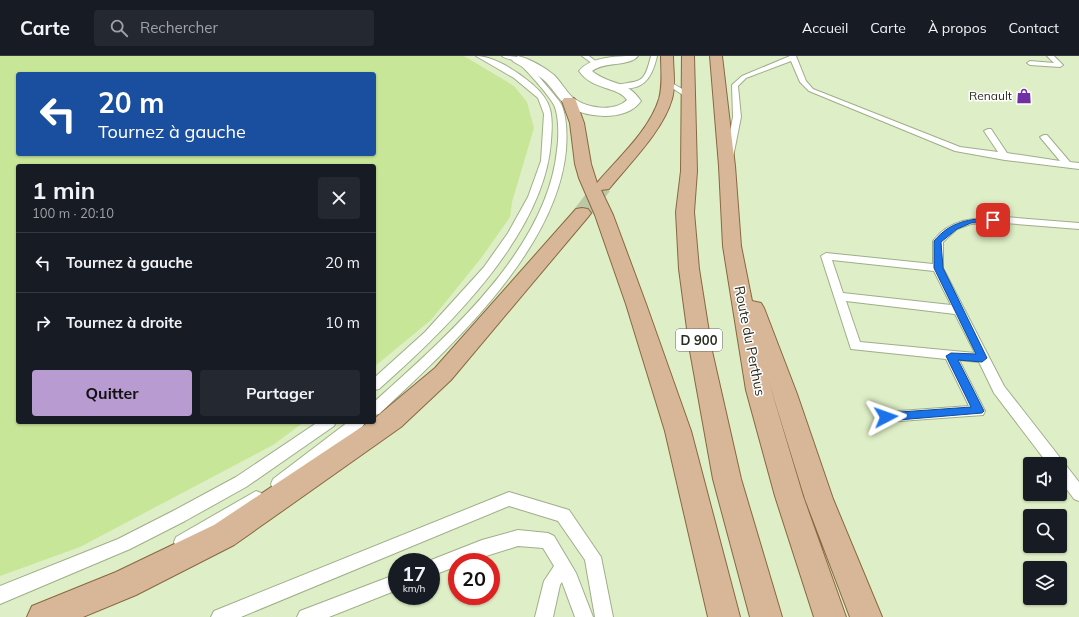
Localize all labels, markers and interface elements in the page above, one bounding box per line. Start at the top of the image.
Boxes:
search box [94,10,374,46]
text: Carte [20,16,70,40]
icon: search [108,17,130,39]
text: Rechercher [140,18,218,37]
text: Accueil [802,19,848,37]
text: Carte [870,19,906,37]
text: À propos [928,19,987,37]
text: Contact [1009,19,1059,37]
text: 20 m [98,85,164,120]
shop icon: Renault [1015,87,1033,105]
icon: left [32,88,84,140]
place label: Renault [969,88,1012,103]
text: Tournez à gauche [98,120,246,143]
text: 1 min [32,175,95,205]
button: close [318,177,360,219]
pin [976,203,1010,237]
text: 100 m · 20:10 [32,205,114,221]
icon: arrive [982,209,1004,231]
icon: left [32,252,54,274]
text: Tournez à gauche [66,253,193,272]
text: 20 m [325,253,360,272]
street label: Route du Perthus [730,284,770,398]
icon: right [32,312,54,334]
text: Tournez à droite [66,313,182,332]
text: 10 m [325,313,360,332]
road number: D 900 [676,329,722,351]
button: Quitter [32,370,192,416]
button: Partager [200,370,360,416]
position arrow [865,396,907,438]
map controls [1023,457,1067,605]
button: sound [1023,457,1067,501]
button: search [1023,509,1067,553]
speed limit sign: 20 [448,553,500,605]
text: 17 [402,561,426,586]
button: layers [1023,561,1067,605]
text: km/h [403,582,425,595]

